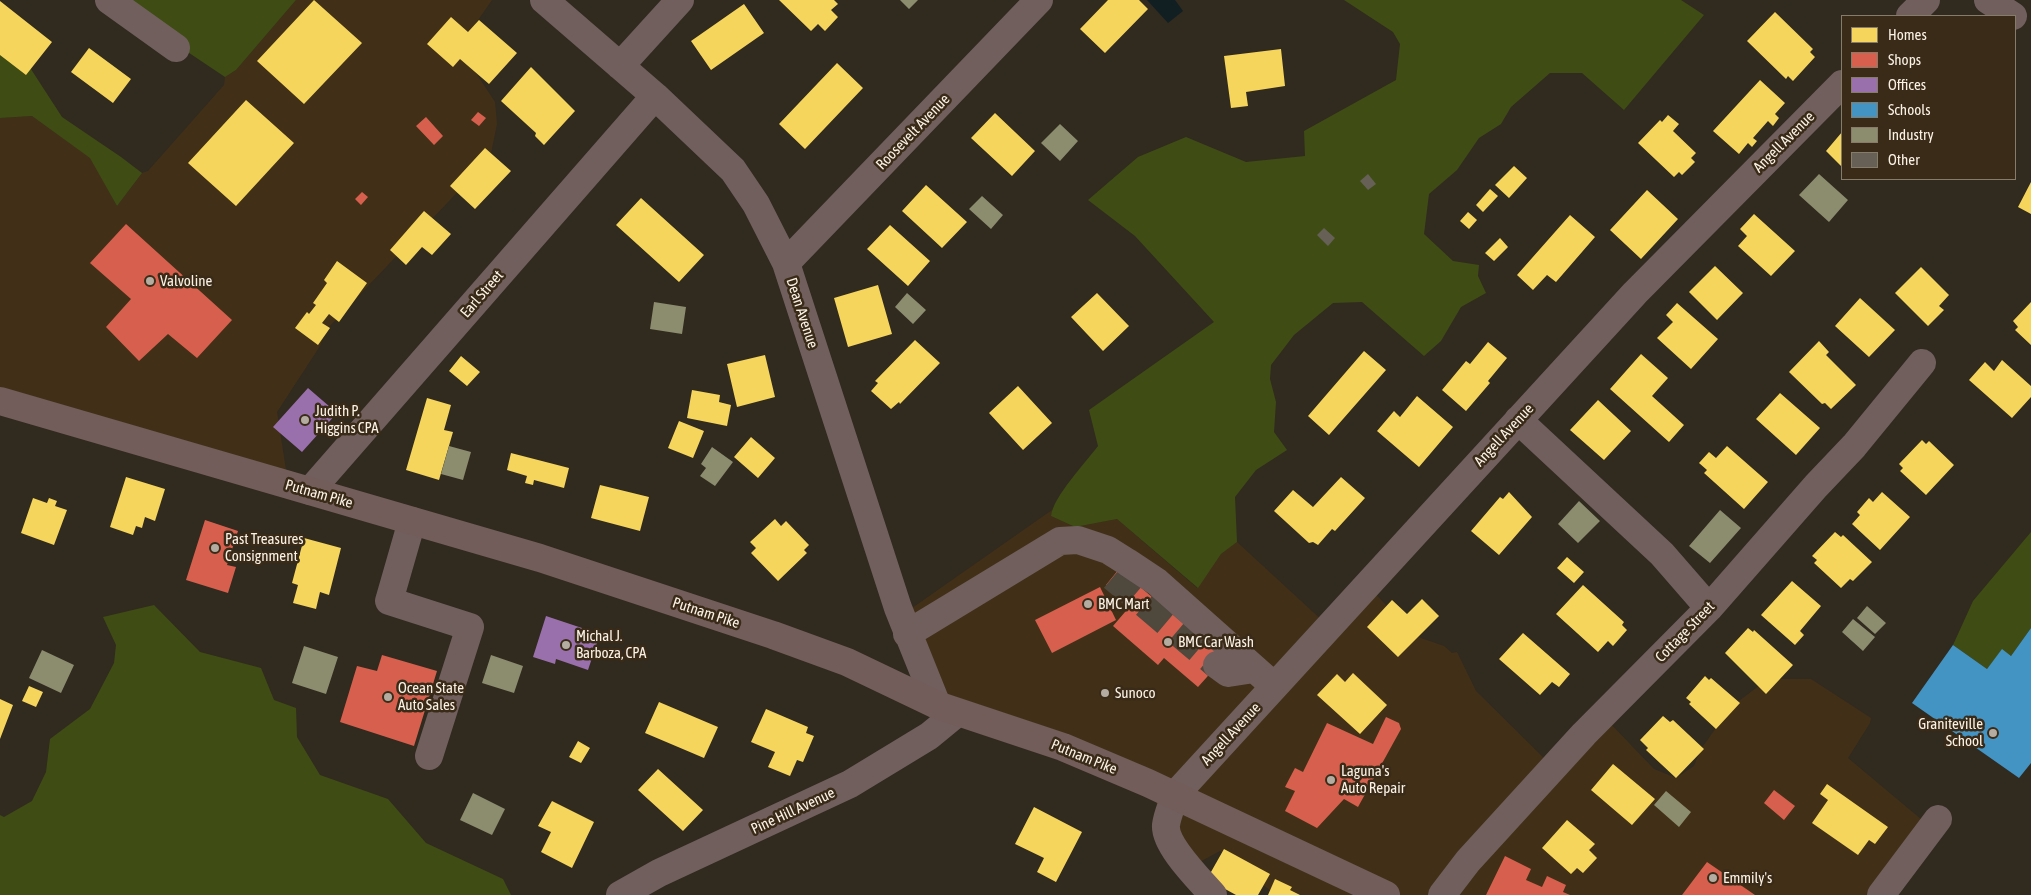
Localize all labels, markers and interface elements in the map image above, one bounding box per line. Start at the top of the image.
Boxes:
legend [1841,15,2016,180]
text: Homes [1888,26,1927,43]
text: Shops [1888,51,1921,68]
text: Offices [1888,76,1926,93]
street label: Roosevelt Avenue [872,90,954,174]
text: Schools [1888,101,1931,118]
street label: Angell Avenue [1750,108,1818,176]
text: Industry [1888,126,1934,143]
text: Other [1888,151,1920,168]
street label: Earl Street [457,267,507,321]
place label: Valvoline [160,272,212,290]
marker: Valvoline [144,275,156,287]
street label: Dean Avenue [782,275,822,351]
street label: Angell Avenue [1470,400,1538,470]
place label: Judith P. Higgins CPA [315,402,379,437]
marker: Judith P. Higgins CPA [299,414,311,426]
street label: Putnam Pike [283,476,355,512]
place label: Past Treasures Consignment [225,530,304,565]
marker: Past Treasures Consignment [209,542,221,554]
street label: Putnam Pike [670,594,742,632]
place label: BMC Mart [1098,595,1150,613]
marker: BMC Mart [1082,598,1094,610]
street label: Cottage Street [1652,598,1718,666]
place label: Michal J. Barboza, CPA [576,627,646,662]
place label: BMC Car Wash [1178,633,1254,651]
marker: BMC Car Wash [1162,636,1174,648]
marker: Michal J. Barboza, CPA [560,639,572,651]
place label: Ocean State Auto Sales [398,679,464,714]
place label: Sunoco [1115,684,1155,702]
marker: Sunoco [1099,687,1111,699]
marker: Ocean State Auto Sales [382,691,394,703]
street label: Angell Avenue [1197,699,1265,769]
place label: Graniteville School [1918,715,1983,750]
marker: Graniteville School [1987,727,1999,739]
street label: Putnam Pike [1048,736,1120,778]
place label: Laguna's Auto Repair [1341,762,1405,797]
marker: Laguna's Auto Repair [1325,774,1337,786]
street label: Pine Hill Avenue [748,784,838,838]
place label: Emmily's [1723,869,1772,887]
marker: Emmily's [1707,872,1719,884]

